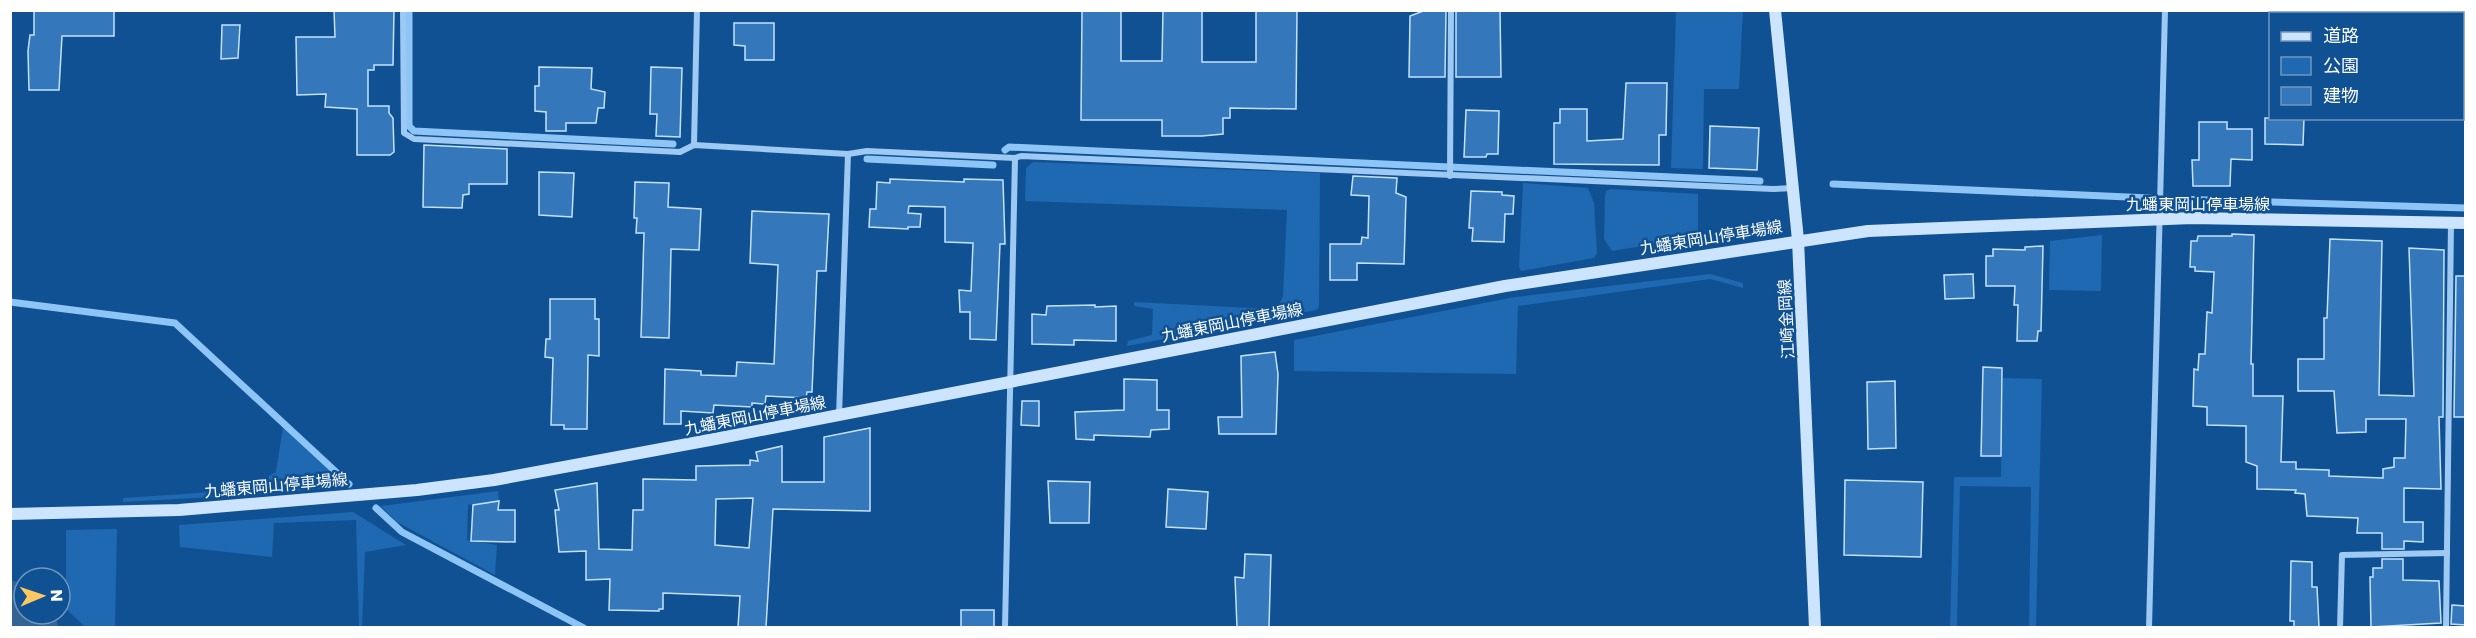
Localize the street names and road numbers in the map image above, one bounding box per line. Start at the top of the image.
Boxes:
street label: 九蟠東岡山停車場線 [2126,193,2270,216]
street label: 九蟠東岡山停車場線 [1638,215,1784,260]
street label: 江崎金岡線 [1773,278,1800,360]
street label: 九蟠東岡山停車場線 [1159,297,1305,348]
street label: 九蟠東岡山停車場線 [682,390,828,441]
street label: 九蟠東岡山停車場線 [203,468,349,503]

